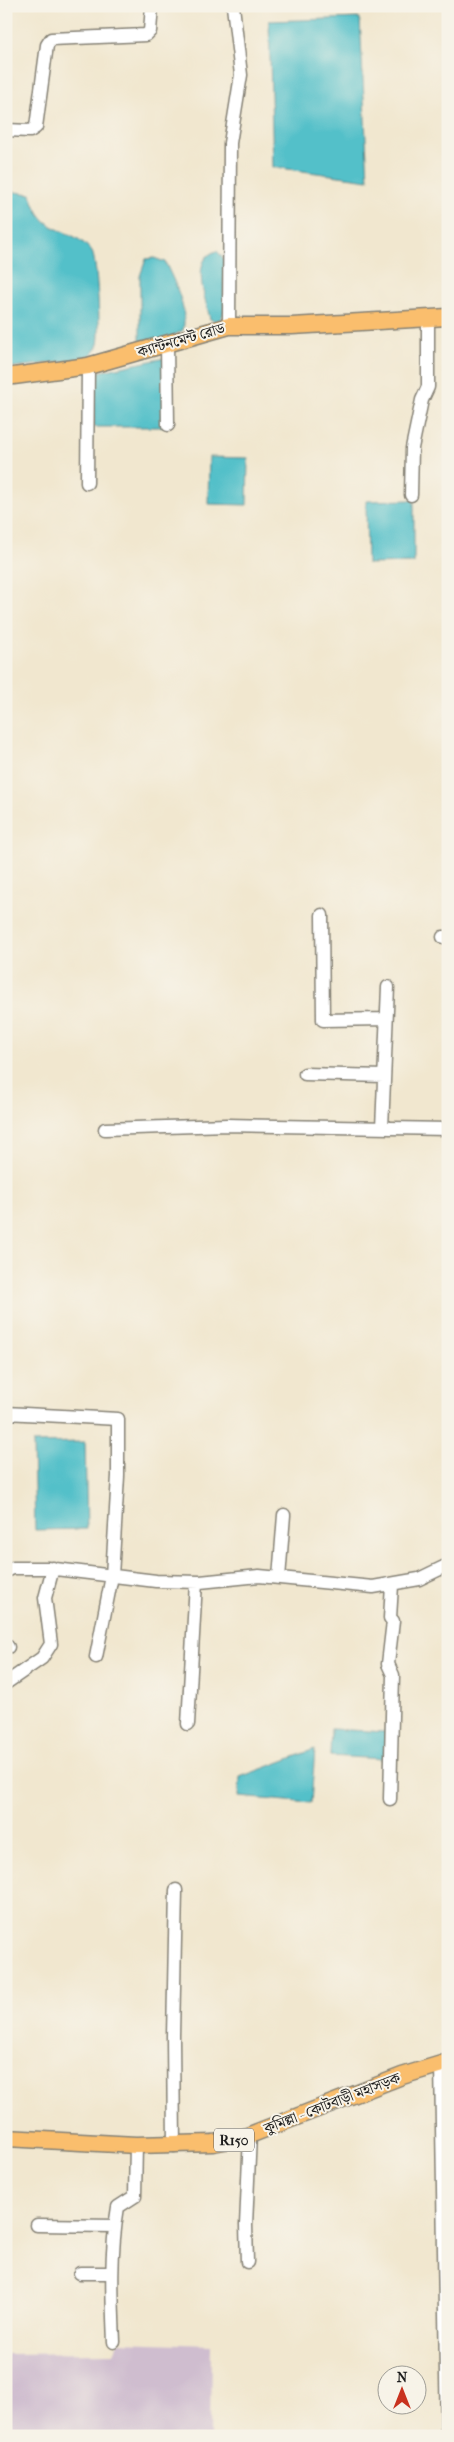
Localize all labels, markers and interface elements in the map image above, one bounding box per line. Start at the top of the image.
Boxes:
street label: ক্যান্টনমেন্ট রোড [134,319,227,361]
street label: কুমিল্লা - কোটবাড়ী মহাসড়ক [260,2068,403,2138]
road number: R150 [214,2128,254,2152]
north arrow [376,2364,426,2414]
text: N [397,2369,408,2386]

